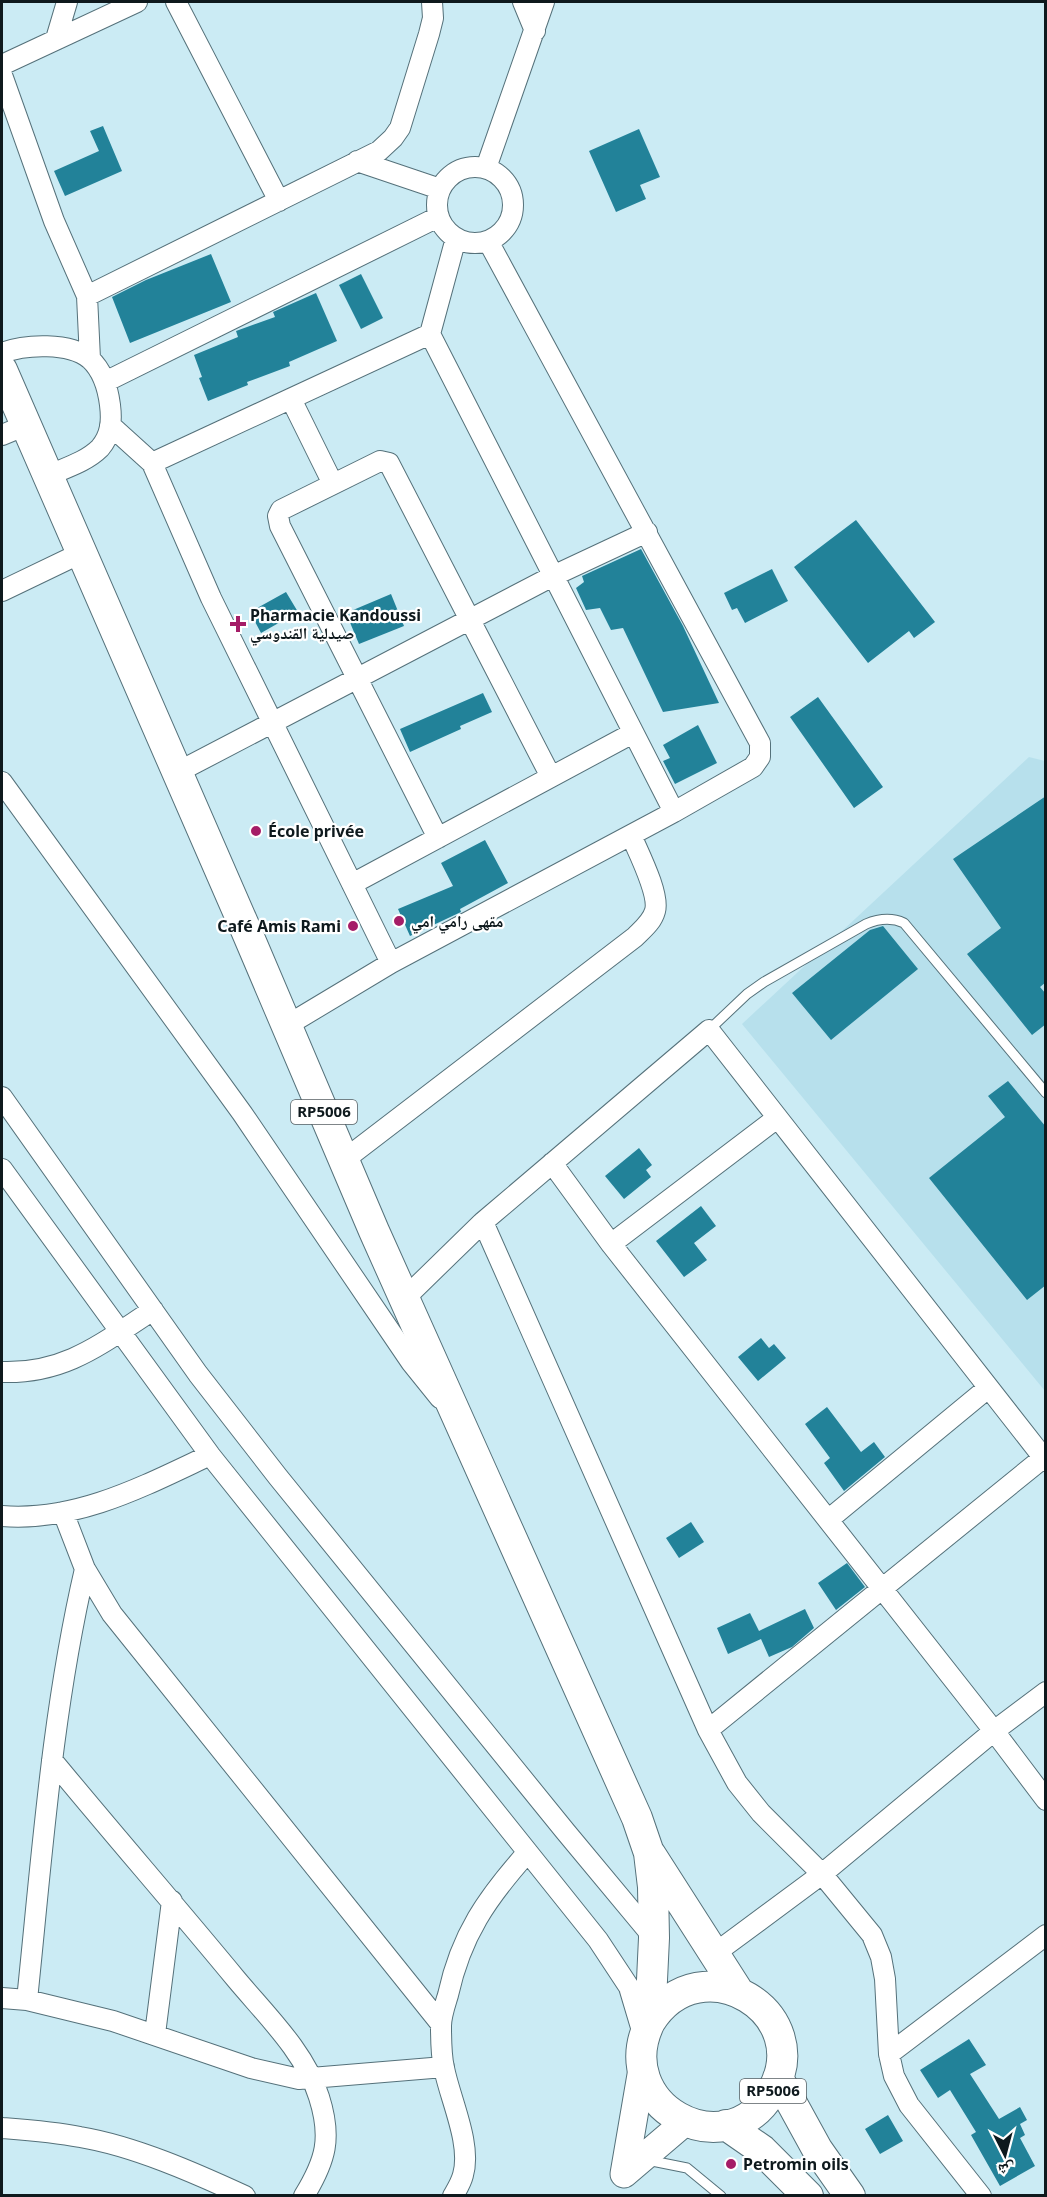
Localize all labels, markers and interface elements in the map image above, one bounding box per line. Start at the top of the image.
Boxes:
place label: Pharmacie Kandoussi صيدلية القندوسي [250,604,421,646]
marker: Pharmacie Kandoussi صيدلية القندوسي [231,617,245,631]
place label: École privée [268,820,364,842]
marker: École privée [249,824,263,838]
place label: مقهى رامي امي [411,910,503,934]
marker: مقهى رامي امي [392,914,406,928]
place label: Café Amis Rami [217,915,341,937]
marker: Café Amis Rami [346,919,360,933]
road number: RP5006 [291,1100,357,1124]
road number: RP5006 [740,2079,806,2103]
north arrow [975,2125,1035,2185]
place label: Petromin oils [743,2153,849,2175]
marker: Petromin oils [724,2157,738,2171]
text: ش [997,2158,1016,2182]

